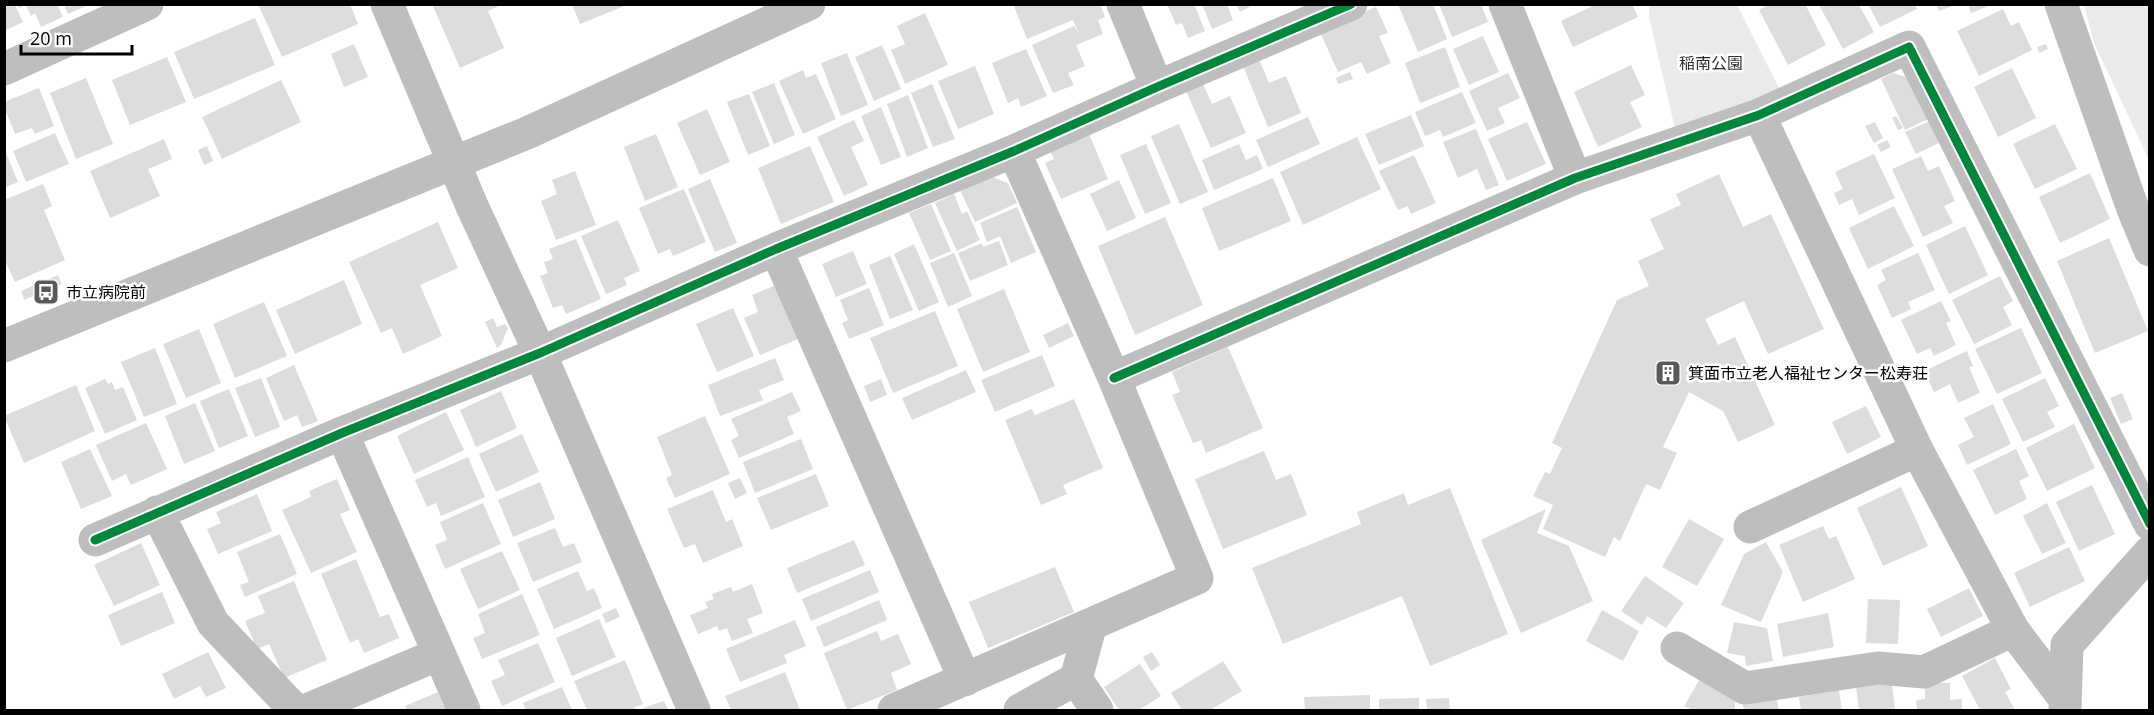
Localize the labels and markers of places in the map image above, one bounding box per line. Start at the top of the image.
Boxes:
bus stop icon: 市立病院前 [31,277,61,307]
place label: 市立病院前 [66,281,146,303]
building icon: 箕面市立老人福祉センター松寿荘 [1653,358,1683,388]
place label: 箕面市立老人福祉センター松寿荘 [1688,362,1928,384]

